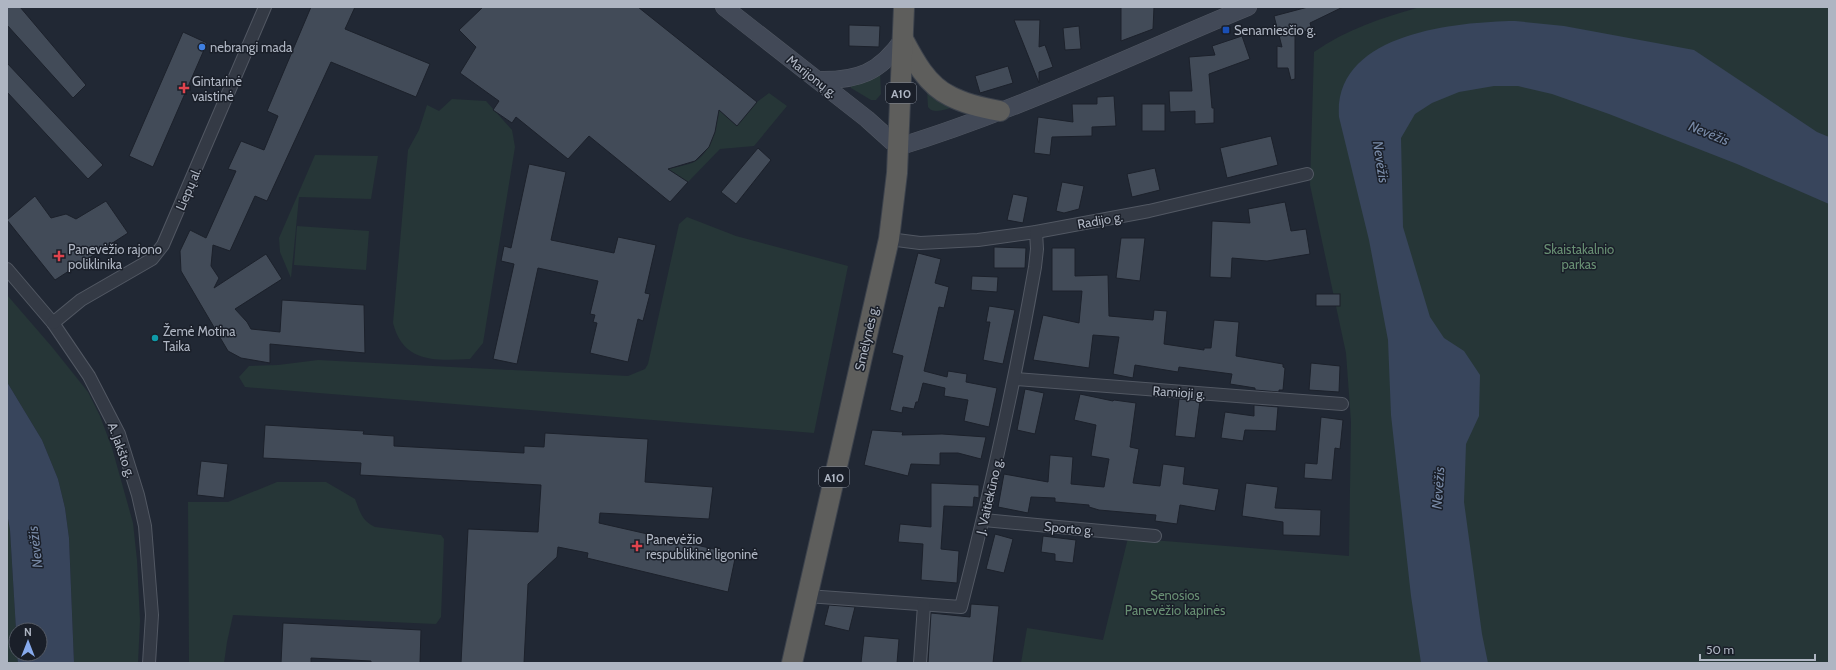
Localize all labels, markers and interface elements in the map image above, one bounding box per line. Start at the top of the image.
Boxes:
place label: Senamiesčio g. [1234,22,1316,38]
marker: Senamiesčio g. [1221,25,1231,35]
place label: nebrangi mada [210,39,293,55]
marker: nebrangi mada [197,42,207,52]
street label: Marijonų g. [783,51,841,102]
place label: Gintarinė vaistinė [192,73,242,104]
marker: Gintarinė vaistinė [179,83,189,93]
road number: A10 [886,83,916,103]
water label: Nevėžis [1686,117,1733,149]
water label: Nevėžis [1369,140,1393,185]
street label: Liepų al. [172,165,204,213]
street label: Radijo g. [1076,208,1124,233]
place label: Panevėžio rajono poliklinika [68,241,162,272]
park label: Skaistakalnio parkas [1544,241,1614,272]
marker: Panevėžio rajono poliklinika [53,250,65,262]
street label: Smėlynės g. [851,304,881,372]
place label: Žemė Motina Taika [163,322,236,354]
marker: Žemė Motina Taika [150,333,160,343]
street label: Ramioji g. [1152,382,1206,403]
street label: A. Jakšto g. [105,420,140,480]
street label: J. Vaitiekūno g. [972,456,1006,537]
water label: Nevėžis [1428,466,1448,510]
road number: A10 [819,467,849,487]
street label: Sporto g. [1044,518,1095,538]
water label: Nevėžis [23,524,47,569]
place label: Panevėžio respublikinė ligoninė [646,531,758,562]
marker: Panevėžio respublikinė ligoninė [631,540,643,552]
park label: Senosios Panevėžio kapinės [1125,587,1226,618]
north arrow [8,622,48,662]
text: N [24,625,32,639]
scale bar [1700,636,1815,662]
text: 50 m [1706,642,1734,657]

